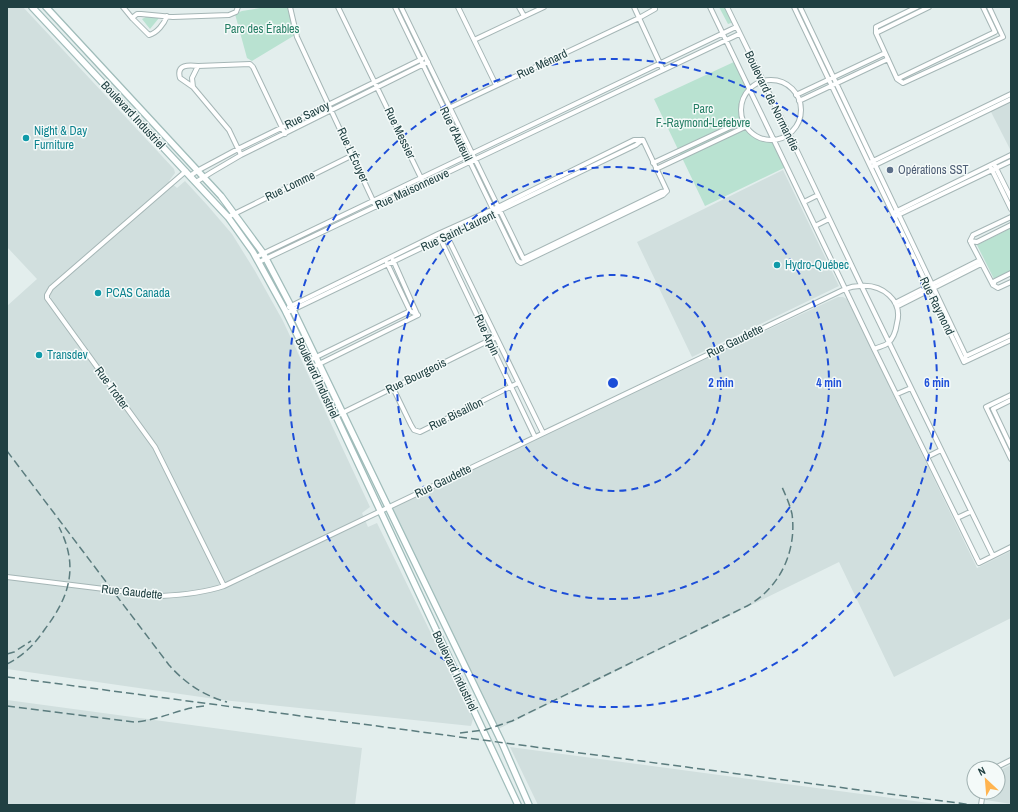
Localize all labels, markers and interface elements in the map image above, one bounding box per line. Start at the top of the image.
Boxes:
park label: Parc des Érables [225,21,300,37]
street label: Rue Ménard [514,45,570,83]
street label: Boulevard de Normandie [741,48,803,154]
street label: Boulevard Industriel [97,78,169,152]
street label: Rue Savoy [282,97,332,133]
park label: Parc F.-Raymond-Lefebvre [656,101,750,131]
street label: Rue Messier [381,104,420,162]
street label: Rue d'Auteuil [436,104,476,164]
place label: Night & Day Furniture [34,123,87,153]
street label: Rue L'Écuyer [333,125,373,186]
marker: Night & Day Furniture [21,133,31,143]
place label: Opérations SST [898,162,969,178]
street label: Rue Maisonneuve [372,165,452,213]
marker: Opérations SST [885,165,895,175]
street label: Rue Lomme [262,167,318,205]
street label: Rue Saint-Laurent [418,207,498,255]
place label: Hydro-Québec [785,257,849,273]
marker: Hydro-Québec [772,260,782,270]
street label: Rue Raymond [916,274,958,338]
place label: PCAS Canada [106,285,171,301]
marker: PCAS Canada [93,288,103,298]
street label: Rue Arpin [471,312,503,358]
street label: Rue Gaudette [704,320,766,362]
street label: Boulevard Industriel [291,335,343,421]
place label: Transdev [47,347,88,363]
marker: Transdev [34,350,44,360]
street label: Rue Bourgeois [383,354,449,398]
street label: Rue Trotter [91,363,133,413]
text: 2 min [708,375,734,391]
text: 4 min [816,375,842,391]
text: 6 min [924,375,950,391]
centre of rings [606,376,620,390]
street label: Rue Bisaillon [426,394,486,434]
street label: Rue Gaudette [412,460,474,502]
street label: Rue Gaudette [101,581,163,603]
street label: Boulevard Industriel [429,628,481,714]
north arrow [966,760,1006,800]
text: N [976,763,988,779]

